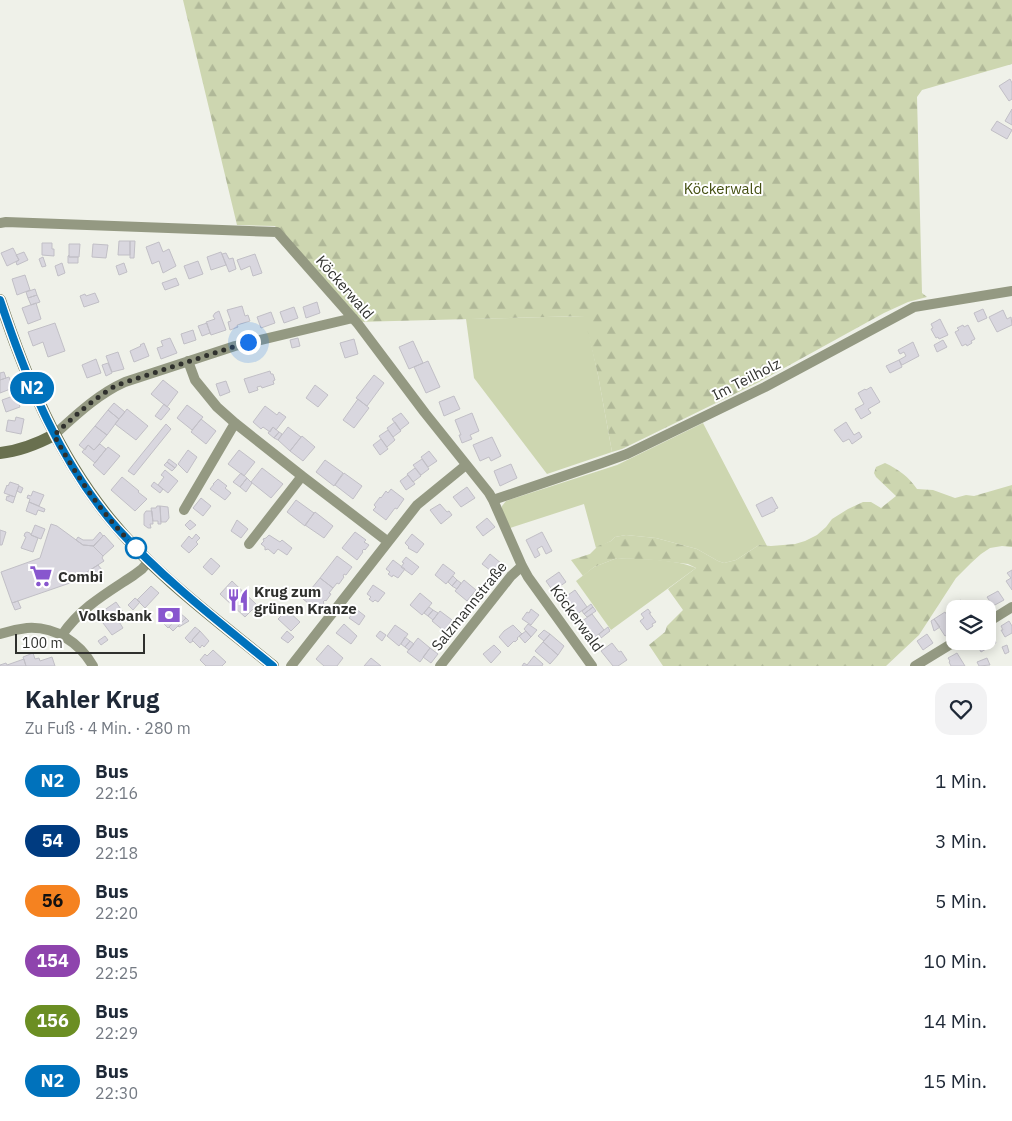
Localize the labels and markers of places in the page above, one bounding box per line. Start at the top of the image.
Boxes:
unlabelled marker [125,537,147,559]
supermarket icon: Combi [28,563,54,589]
place label: Combi [58,567,103,586]
place label: Krug zum grünen Kranze [254,582,357,618]
restaurant icon: Krug zum grünen Kranze [225,587,251,613]
bank icon: Volksbank [156,602,182,628]
place label: Volksbank [78,606,152,625]

